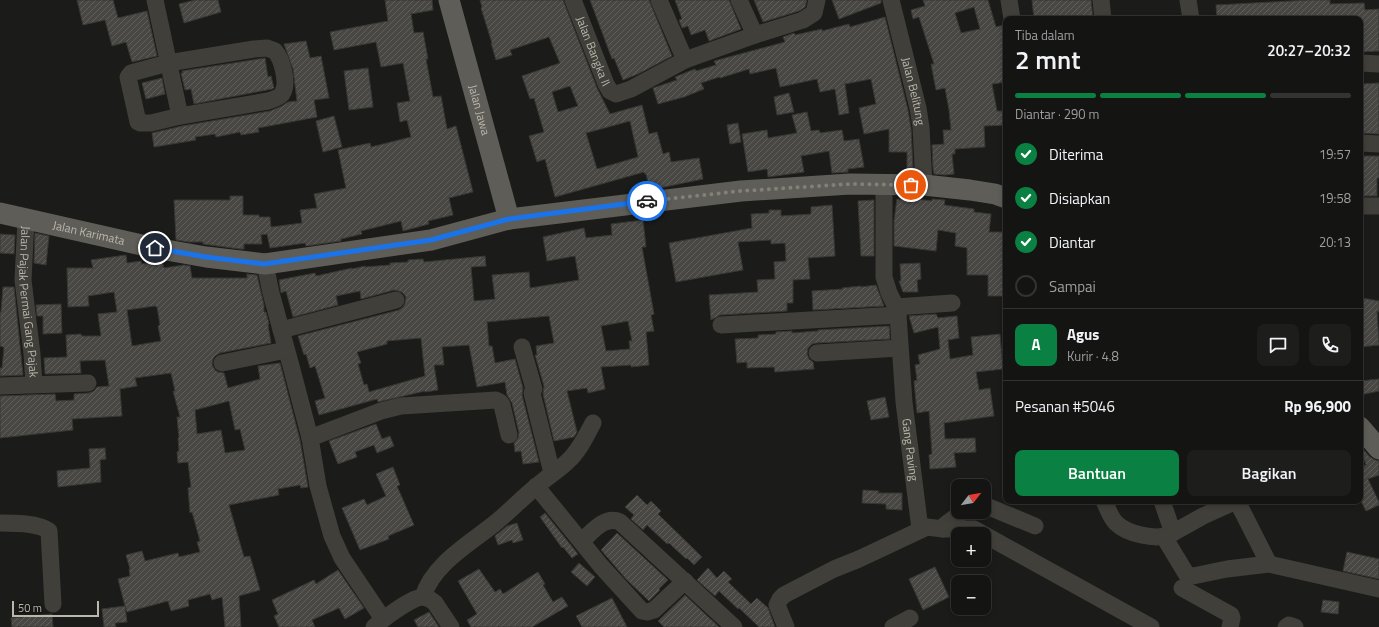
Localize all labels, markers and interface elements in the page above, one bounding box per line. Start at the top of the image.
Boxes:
street label: Jalan Bangka II [571,13,615,90]
text: Tiba dalam [1015,25,1075,45]
text: 20:27–20:32 [1267,39,1351,62]
text: 2 mnt [1015,40,1081,79]
street label: Jalan Belitung [897,55,931,127]
street label: Jalan Jawa [464,82,496,137]
text: Diantar · 290 m [1015,104,1099,124]
icon: check [1015,143,1037,165]
text: Diterima [1049,143,1103,166]
text: 19:57 [1319,144,1351,164]
pin [894,168,928,202]
icon: bag [900,174,922,196]
courier [627,181,667,221]
icon: check [1015,187,1037,209]
text: Disiapkan [1049,187,1110,210]
text: 19:58 [1319,188,1351,208]
icon: car [636,190,658,212]
street label: Jalan Karimata [51,215,127,250]
street label: Jalan Pajak Permai Gang Pajak [14,225,44,378]
pin [138,231,172,265]
icon: check [1015,231,1037,253]
text: Diantar [1049,231,1095,254]
text: 20:13 [1319,232,1351,252]
icon: home [144,237,166,259]
text: Sampai [1049,275,1096,298]
text: Agus [1067,323,1099,346]
button: chat [1257,324,1299,366]
button: phone [1309,324,1351,366]
text: A [1031,333,1041,356]
text: Kurir · 4.8 [1067,346,1119,366]
text: Pesanan #5046 [1015,395,1115,418]
text: Rp 96,900 [1284,395,1351,418]
street label: Gang Paving [897,417,924,482]
button: Bantuan [1015,450,1179,496]
button: Bagikan [1187,450,1351,496]
north arrow [951,479,991,519]
map controls [951,479,991,615]
button: + [951,527,991,567]
button: − [951,575,991,615]
scale bar [12,599,99,618]
text: 50 m [18,600,42,616]

